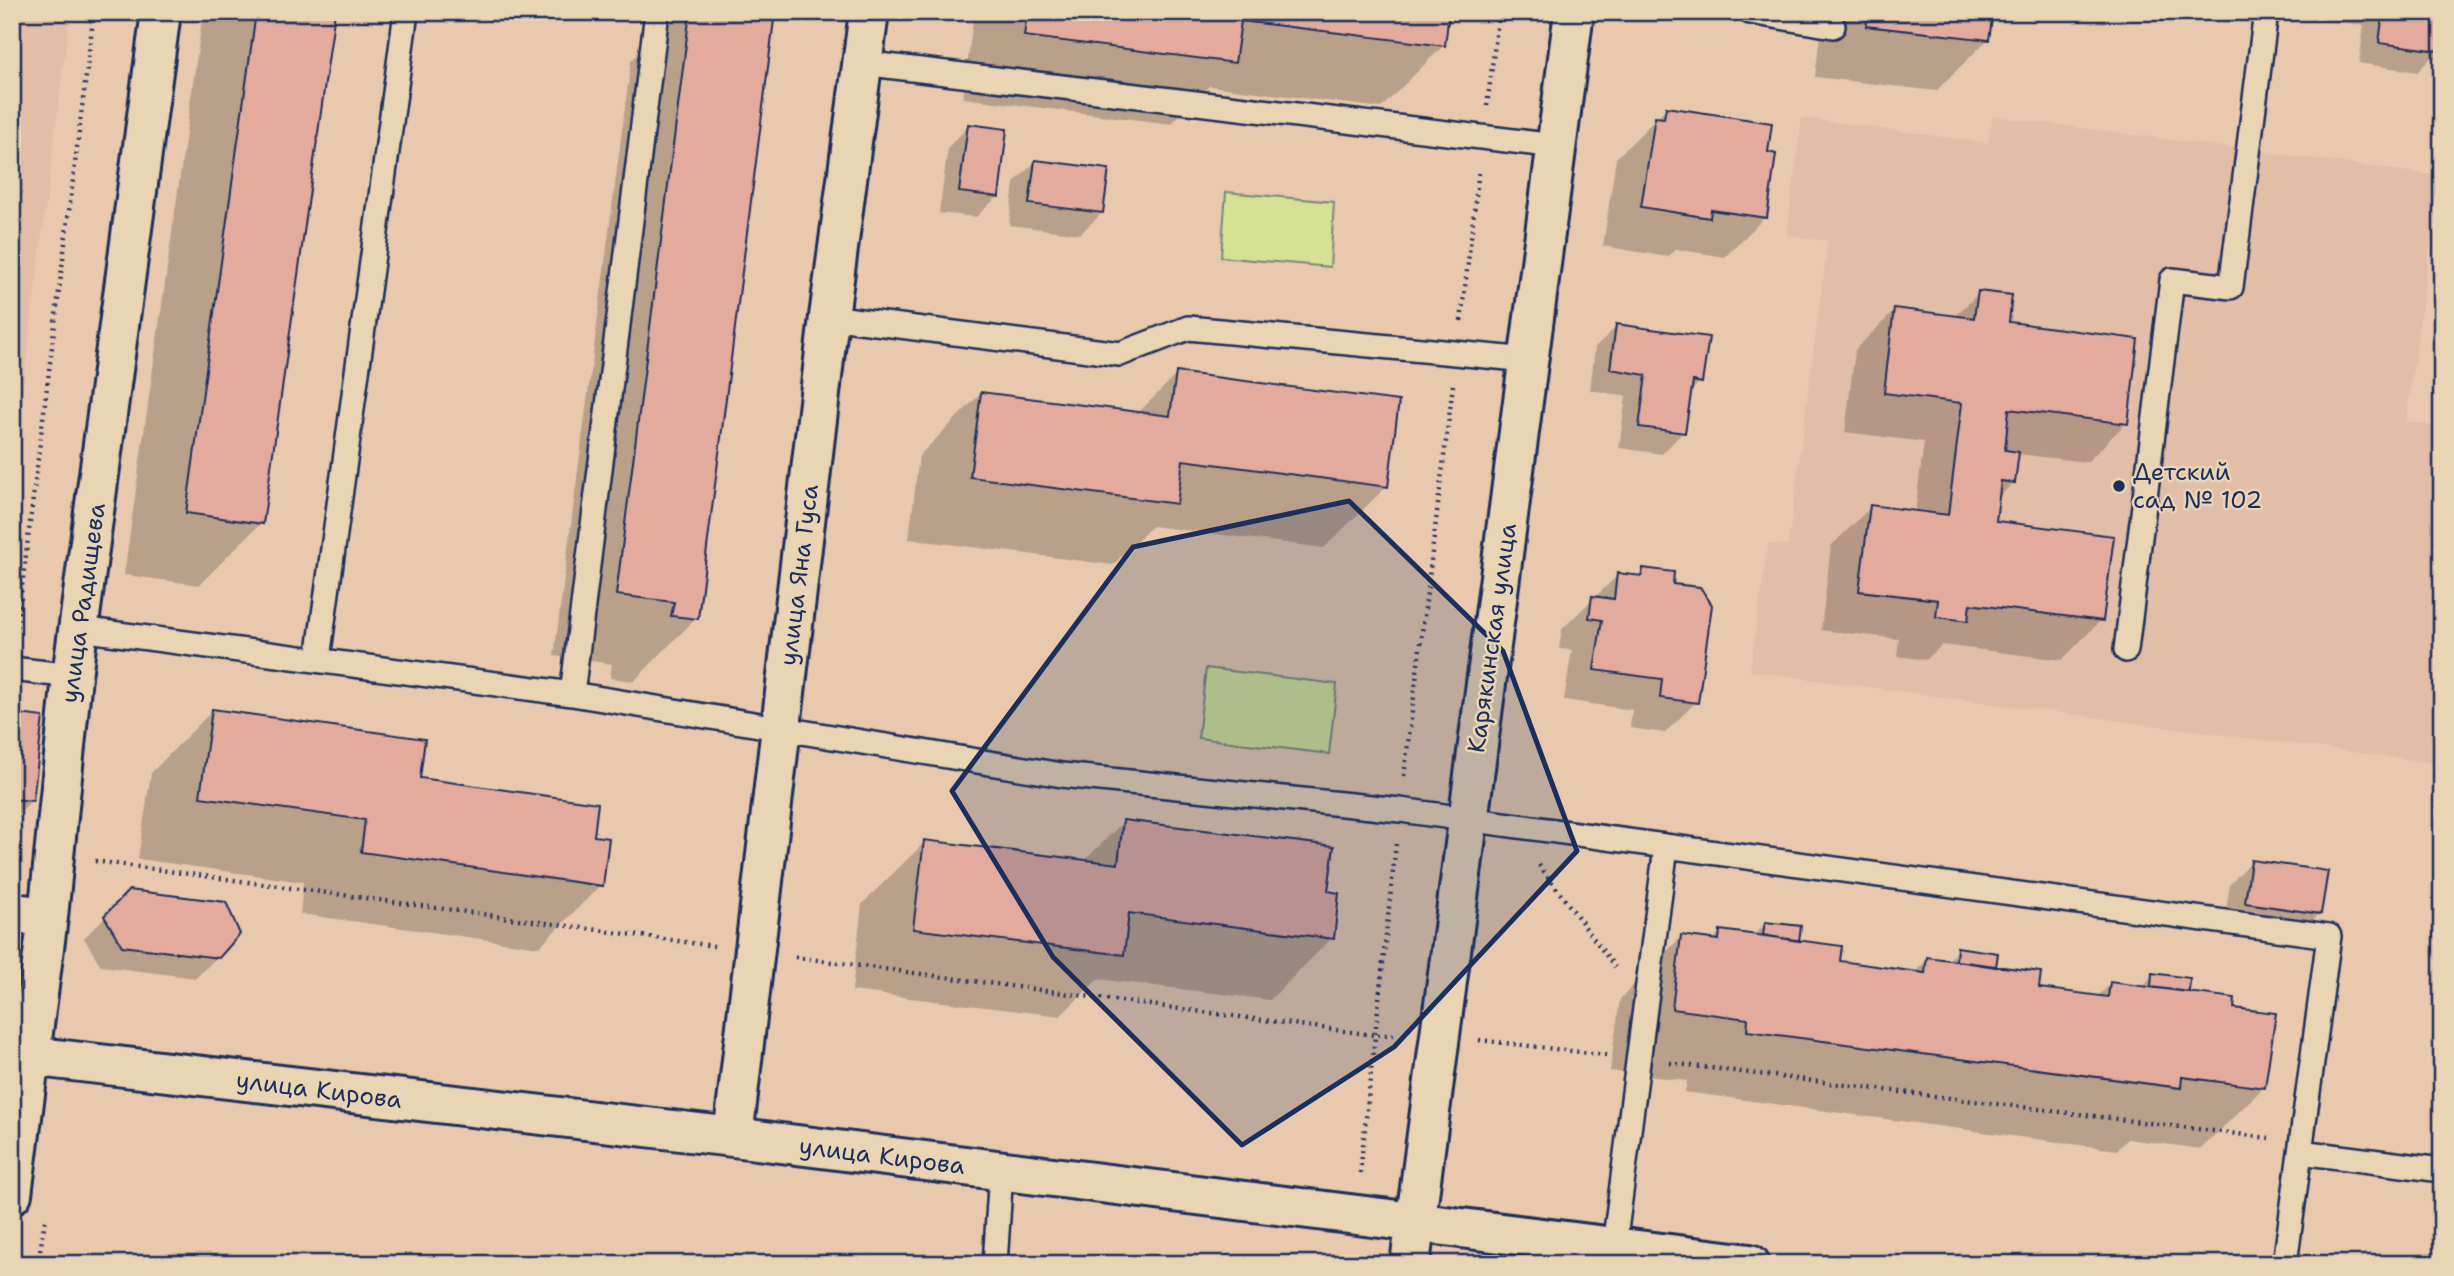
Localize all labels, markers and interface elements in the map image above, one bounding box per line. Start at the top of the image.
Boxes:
place label: Детский сад № 102 [2133,456,2262,516]
marker: Детский сад № 102 [2111,478,2127,494]
street label: улица Яна Гуса [772,482,826,667]
street label: улица Радищева [53,501,113,705]
street label: Карякинская улица [1460,521,1524,755]
street label: улица Кирова [234,1064,404,1116]
street label: улица Кирова [797,1130,967,1182]

